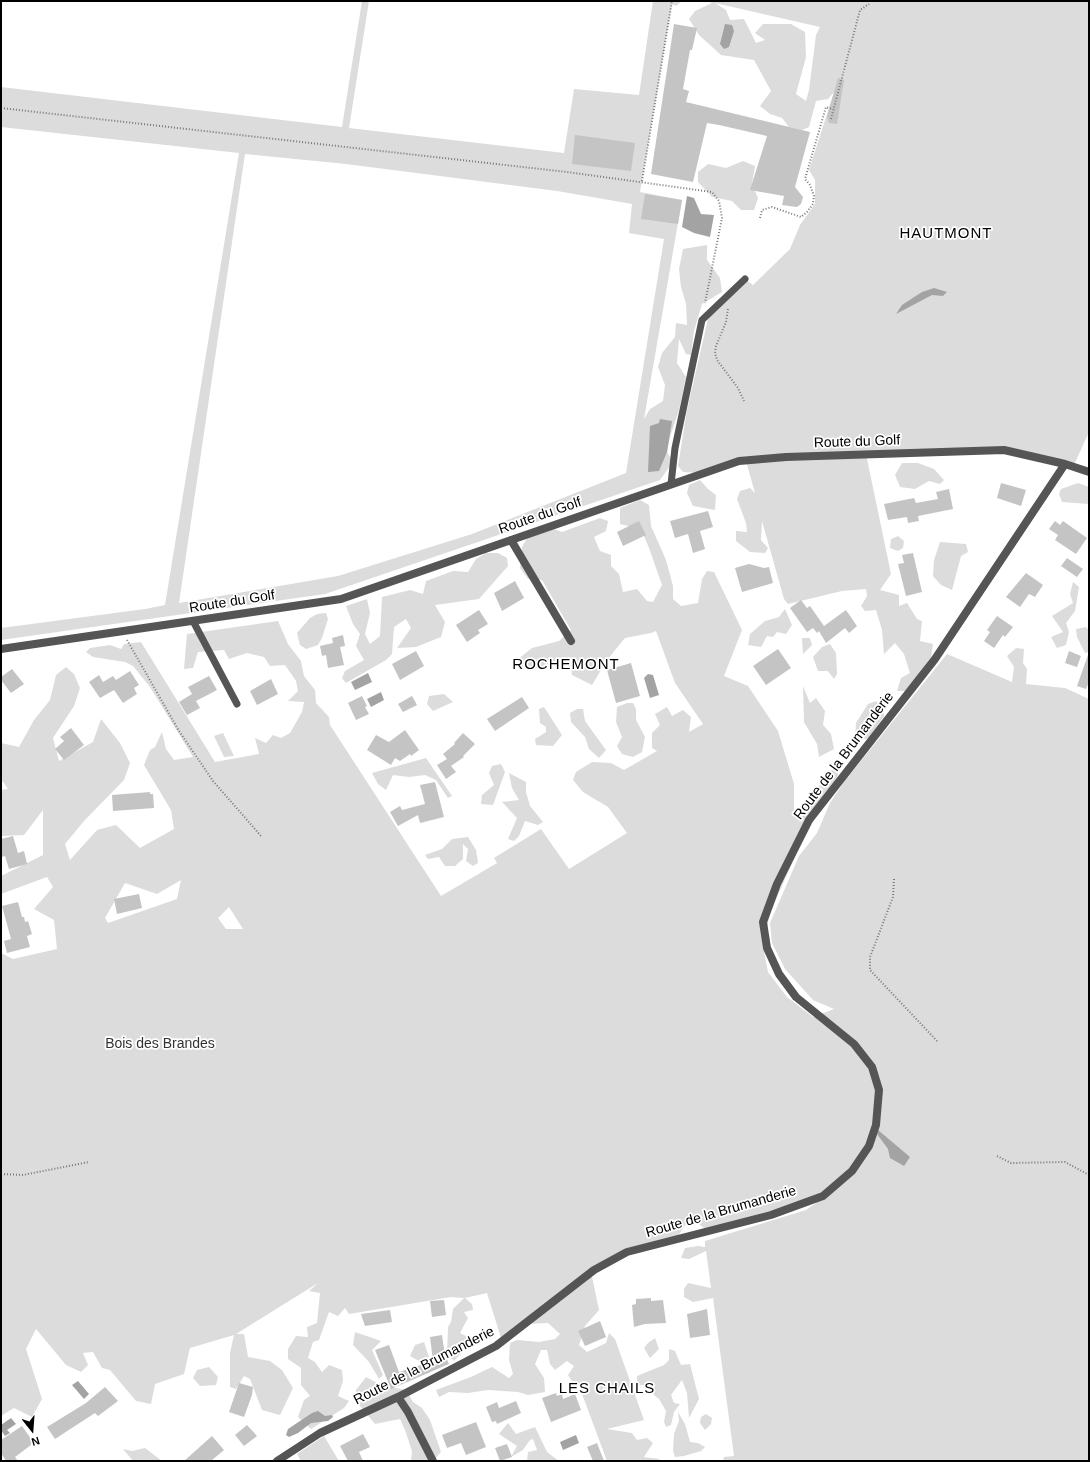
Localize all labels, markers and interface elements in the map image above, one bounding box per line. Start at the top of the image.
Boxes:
district label: HAUTMONT [900,225,992,243]
street label: Route du Golf [814,432,900,452]
street label: Route du Golf [496,494,584,538]
street label: Route du Golf [188,587,276,617]
district label: ROCHEMONT [512,656,620,674]
street label: Route de la Brumanderie [790,689,898,823]
park label: Bois des Brandes [105,1036,215,1052]
street label: Route de la Brumanderie [644,1182,798,1242]
street label: Route de la Brumanderie [351,1323,497,1409]
district label: LES CHAILS [559,1380,655,1398]
north arrow [12,1410,52,1450]
text: N [30,1435,41,1448]

